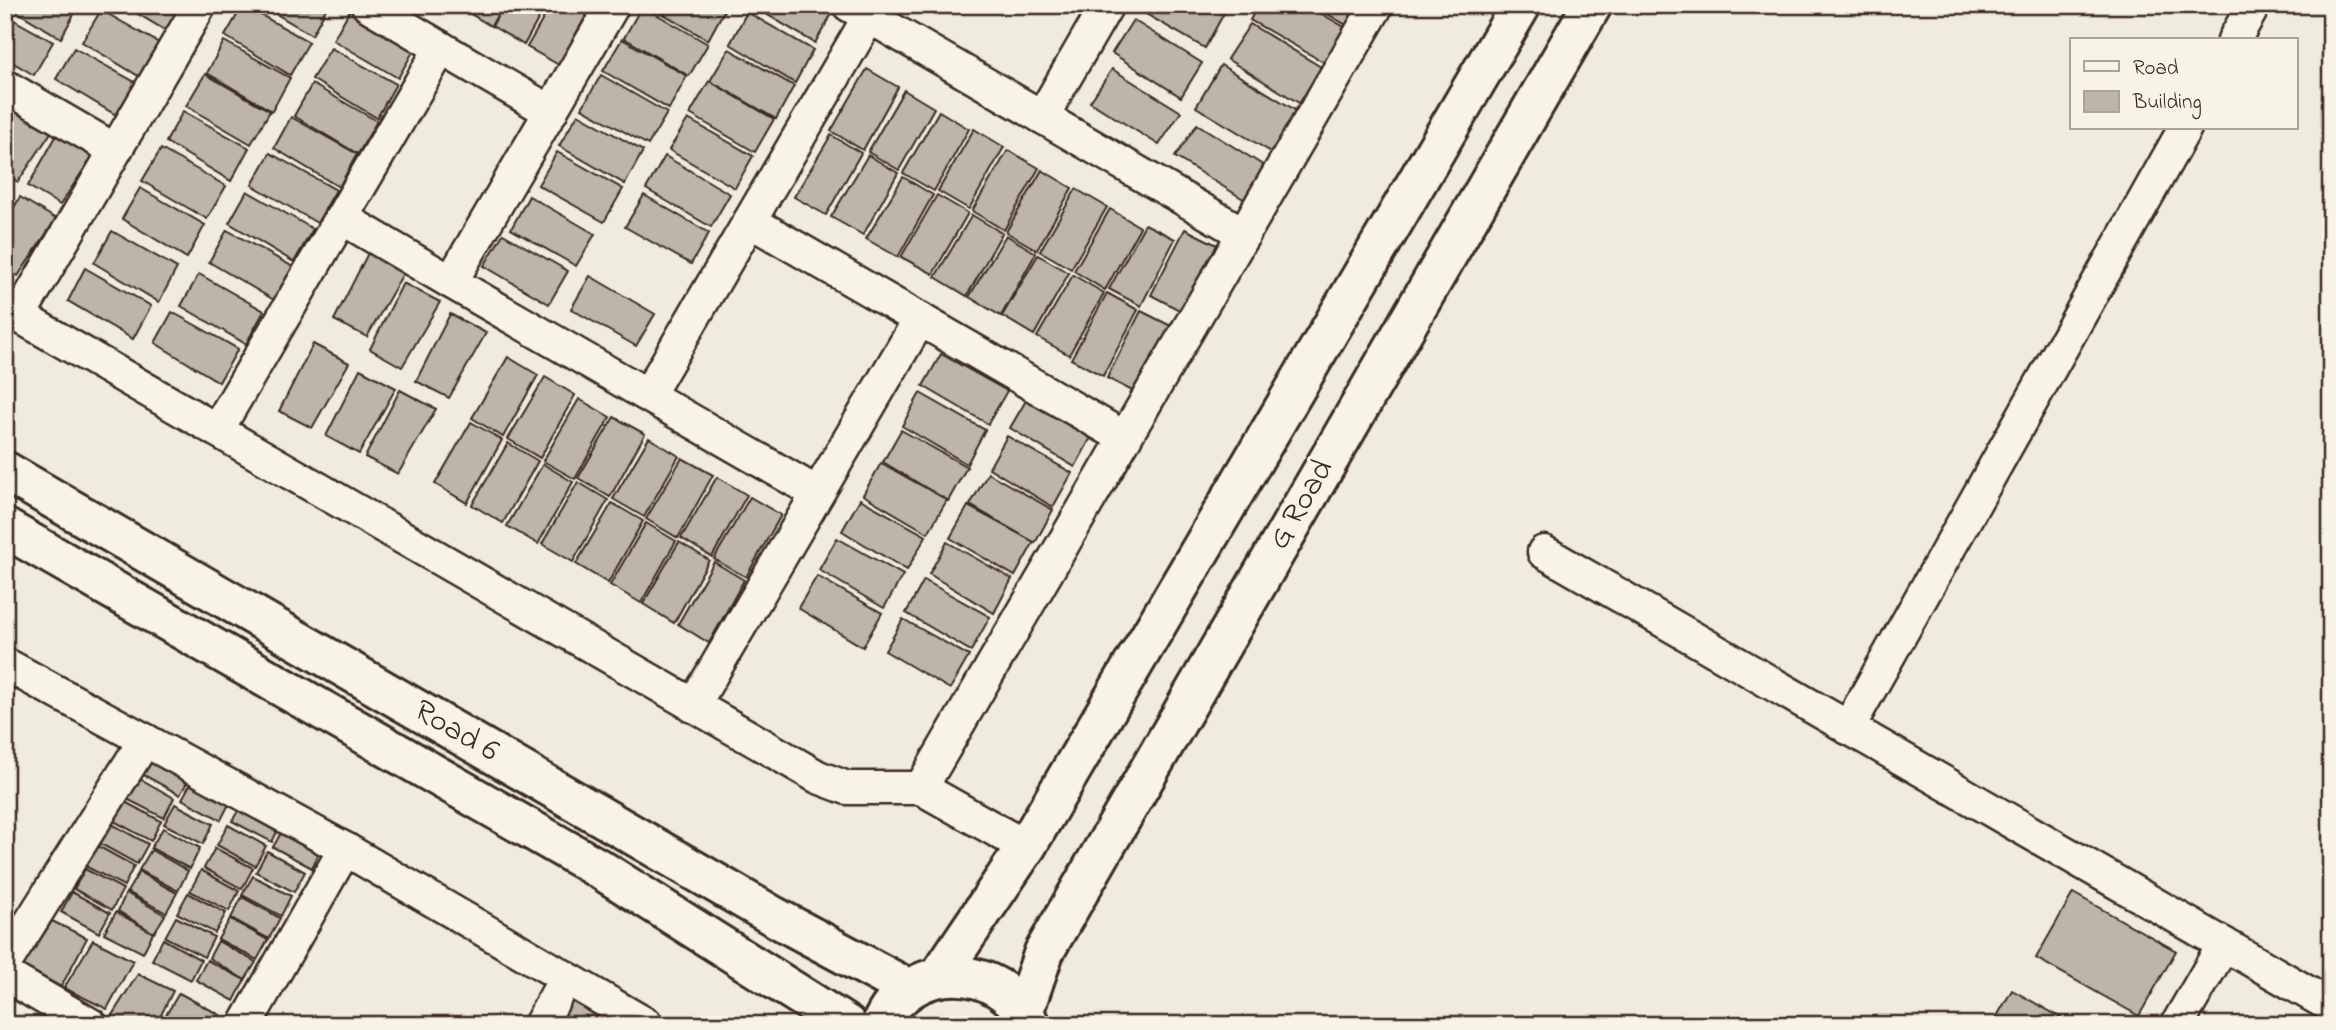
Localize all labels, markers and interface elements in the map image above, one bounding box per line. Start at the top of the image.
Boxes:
legend [2070,38,2298,130]
text: Road [2133,54,2179,84]
text: Building [2132,88,2202,120]
street label: G Road [1257,451,1347,559]
street label: Road 6 [405,689,507,775]

